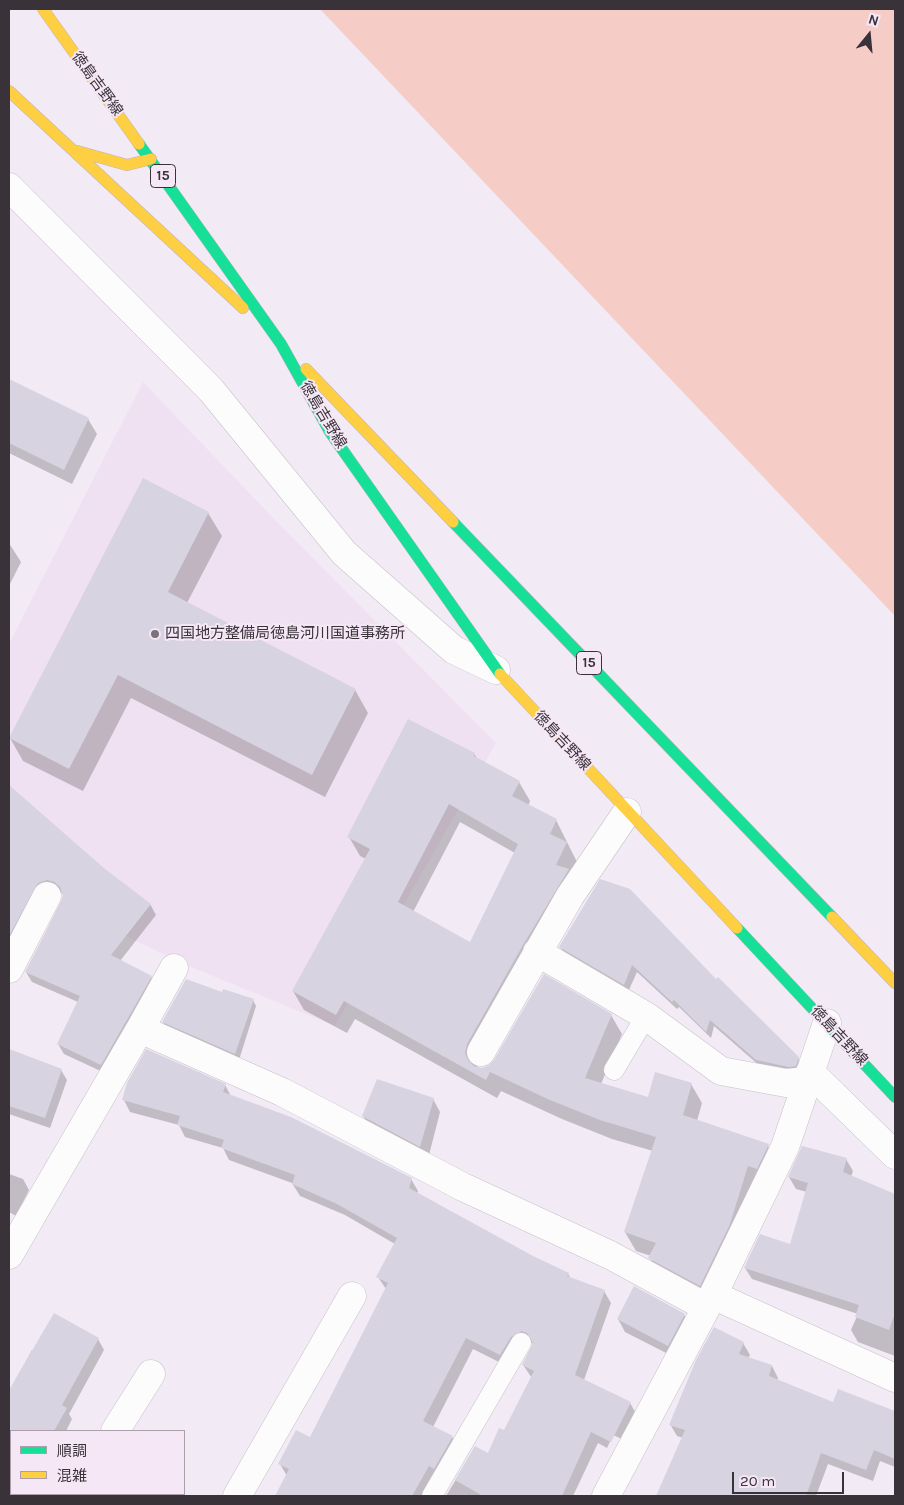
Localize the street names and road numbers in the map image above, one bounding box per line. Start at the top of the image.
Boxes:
street label: 徳島吉野線 [68,48,126,120]
road number: 15 [150,165,176,188]
street label: 徳島吉野線 [296,378,350,452]
road number: 15 [576,651,602,674]
street label: 徳島吉野線 [530,707,594,775]
street label: 徳島吉野線 [807,1002,871,1070]

